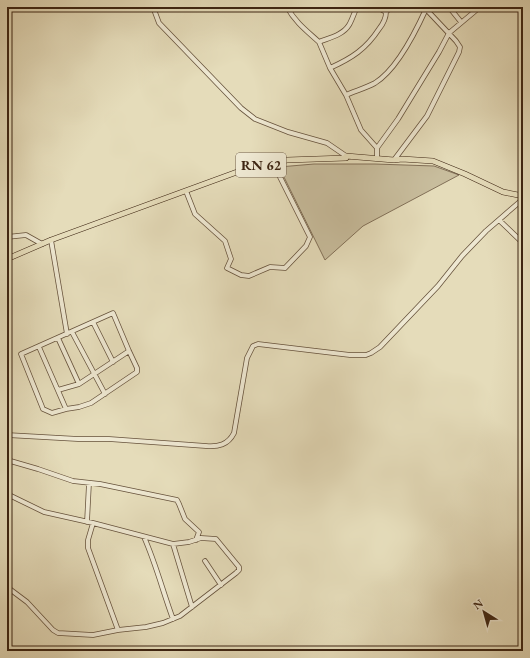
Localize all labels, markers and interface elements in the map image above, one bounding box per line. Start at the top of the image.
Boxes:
road number: RN 62 [236,153,286,177]
north arrow [464,592,504,632]
text: N [470,596,486,612]

